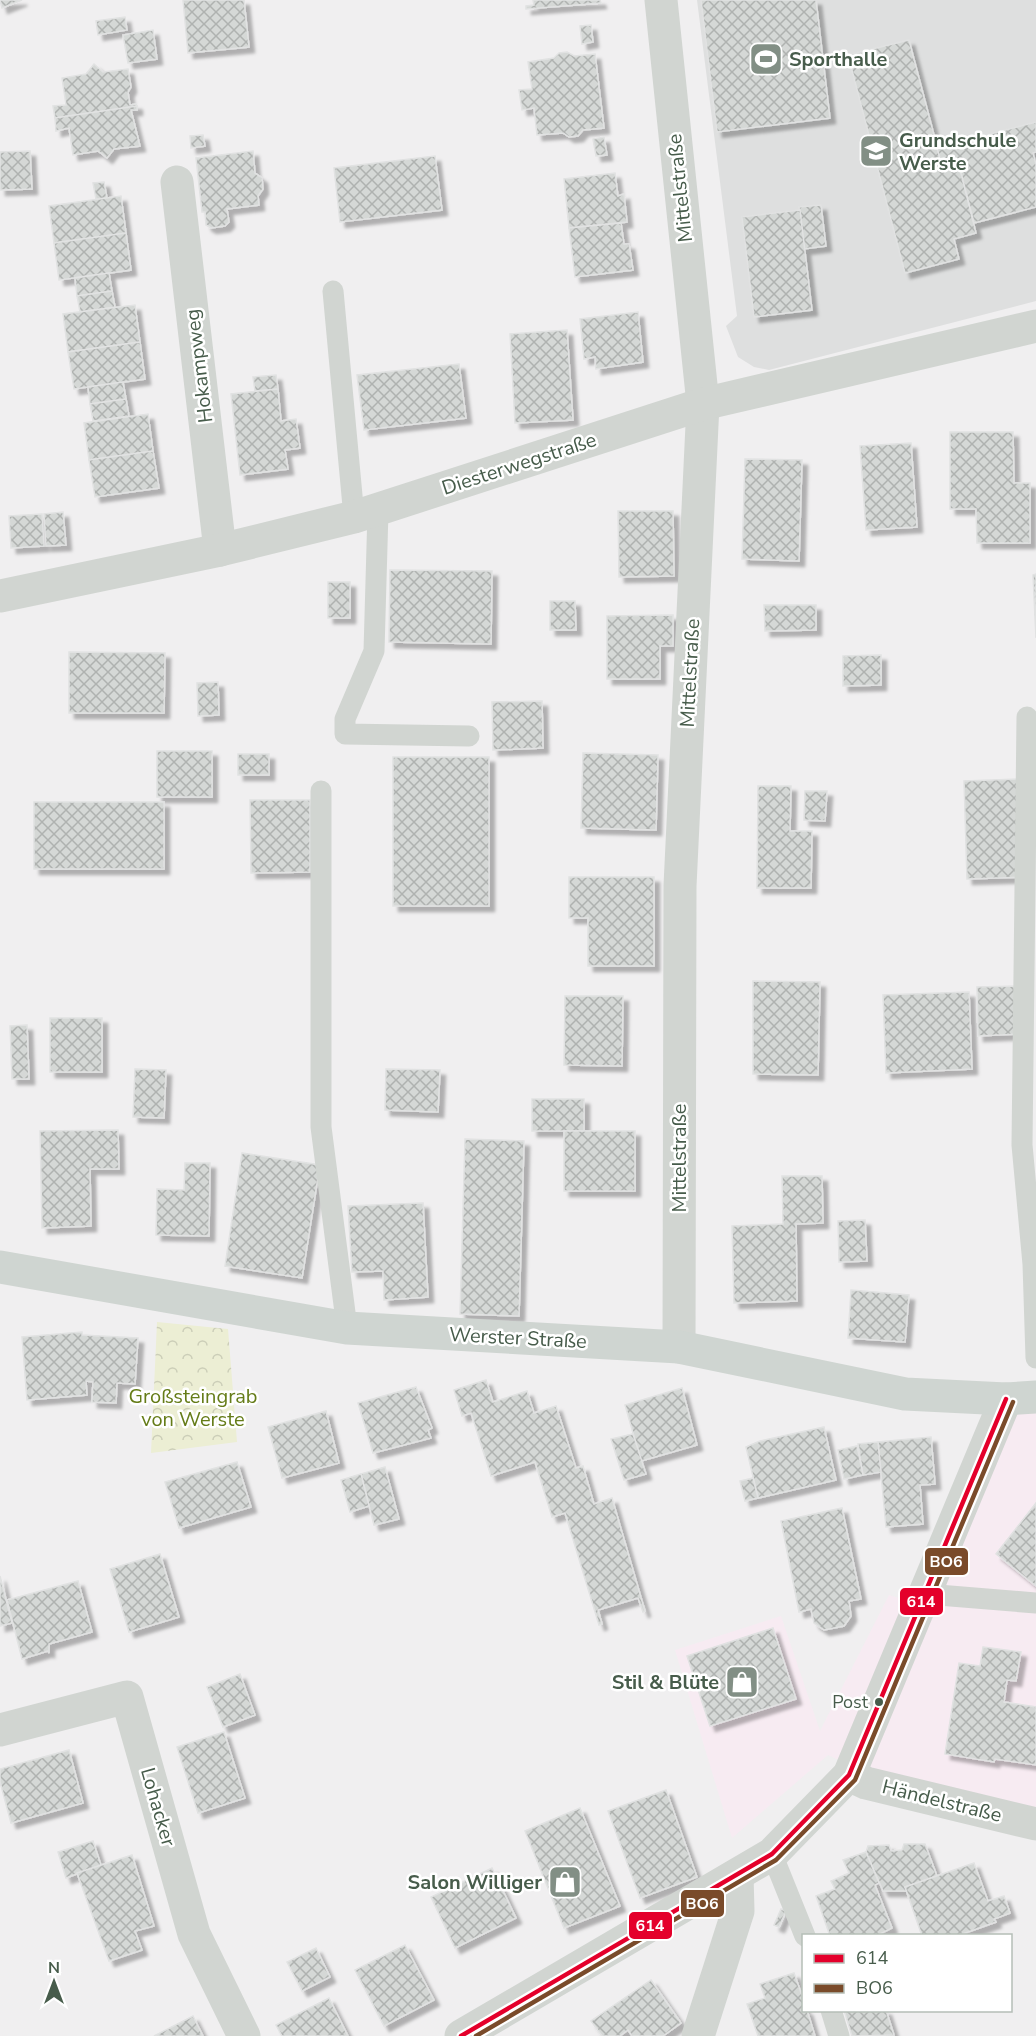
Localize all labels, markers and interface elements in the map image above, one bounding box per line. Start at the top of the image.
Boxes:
sports icon: Sporthalle [748,41,784,77]
place label: Sporthalle [789,46,888,73]
place label: Grundschule Werste [899,127,1017,177]
street label: Mittelstraße [661,132,699,244]
school or university icon: Grundschule Werste [858,133,894,169]
street label: Hokampweg [179,308,219,424]
street label: Diesterwegstraße [438,426,600,502]
street label: Mittelstraße [674,618,706,728]
street label: Mittelstraße [666,1104,693,1212]
street label: Werster Straße [448,1321,588,1355]
park label: Großsteingrab von Werste [129,1383,257,1433]
line badge: BO6 [924,1547,969,1576]
text: BO6 [929,1551,963,1573]
line badge: 614 [899,1587,944,1616]
text: 614 [907,1591,936,1613]
shop icon: Stil & Blüte [724,1664,760,1700]
place label: Stil & Blüte [612,1669,719,1696]
place label: Post [832,1690,869,1714]
marker: Post [873,1696,885,1708]
street label: Lohacker [134,1765,182,1849]
street label: Händelstraße [879,1773,1005,1829]
shop icon: Salon Williger [547,1864,583,1900]
place label: Salon Williger [408,1869,542,1896]
line badge: BO6 [680,1889,725,1918]
text: BO6 [685,1893,719,1915]
line badge: 614 [628,1911,673,1940]
text: 614 [636,1915,665,1937]
legend [802,1934,1012,2012]
text: 614 [856,1946,889,1970]
north arrow [24,1952,84,2012]
text: N [48,1957,60,1979]
text: BO6 [856,1976,893,2000]

